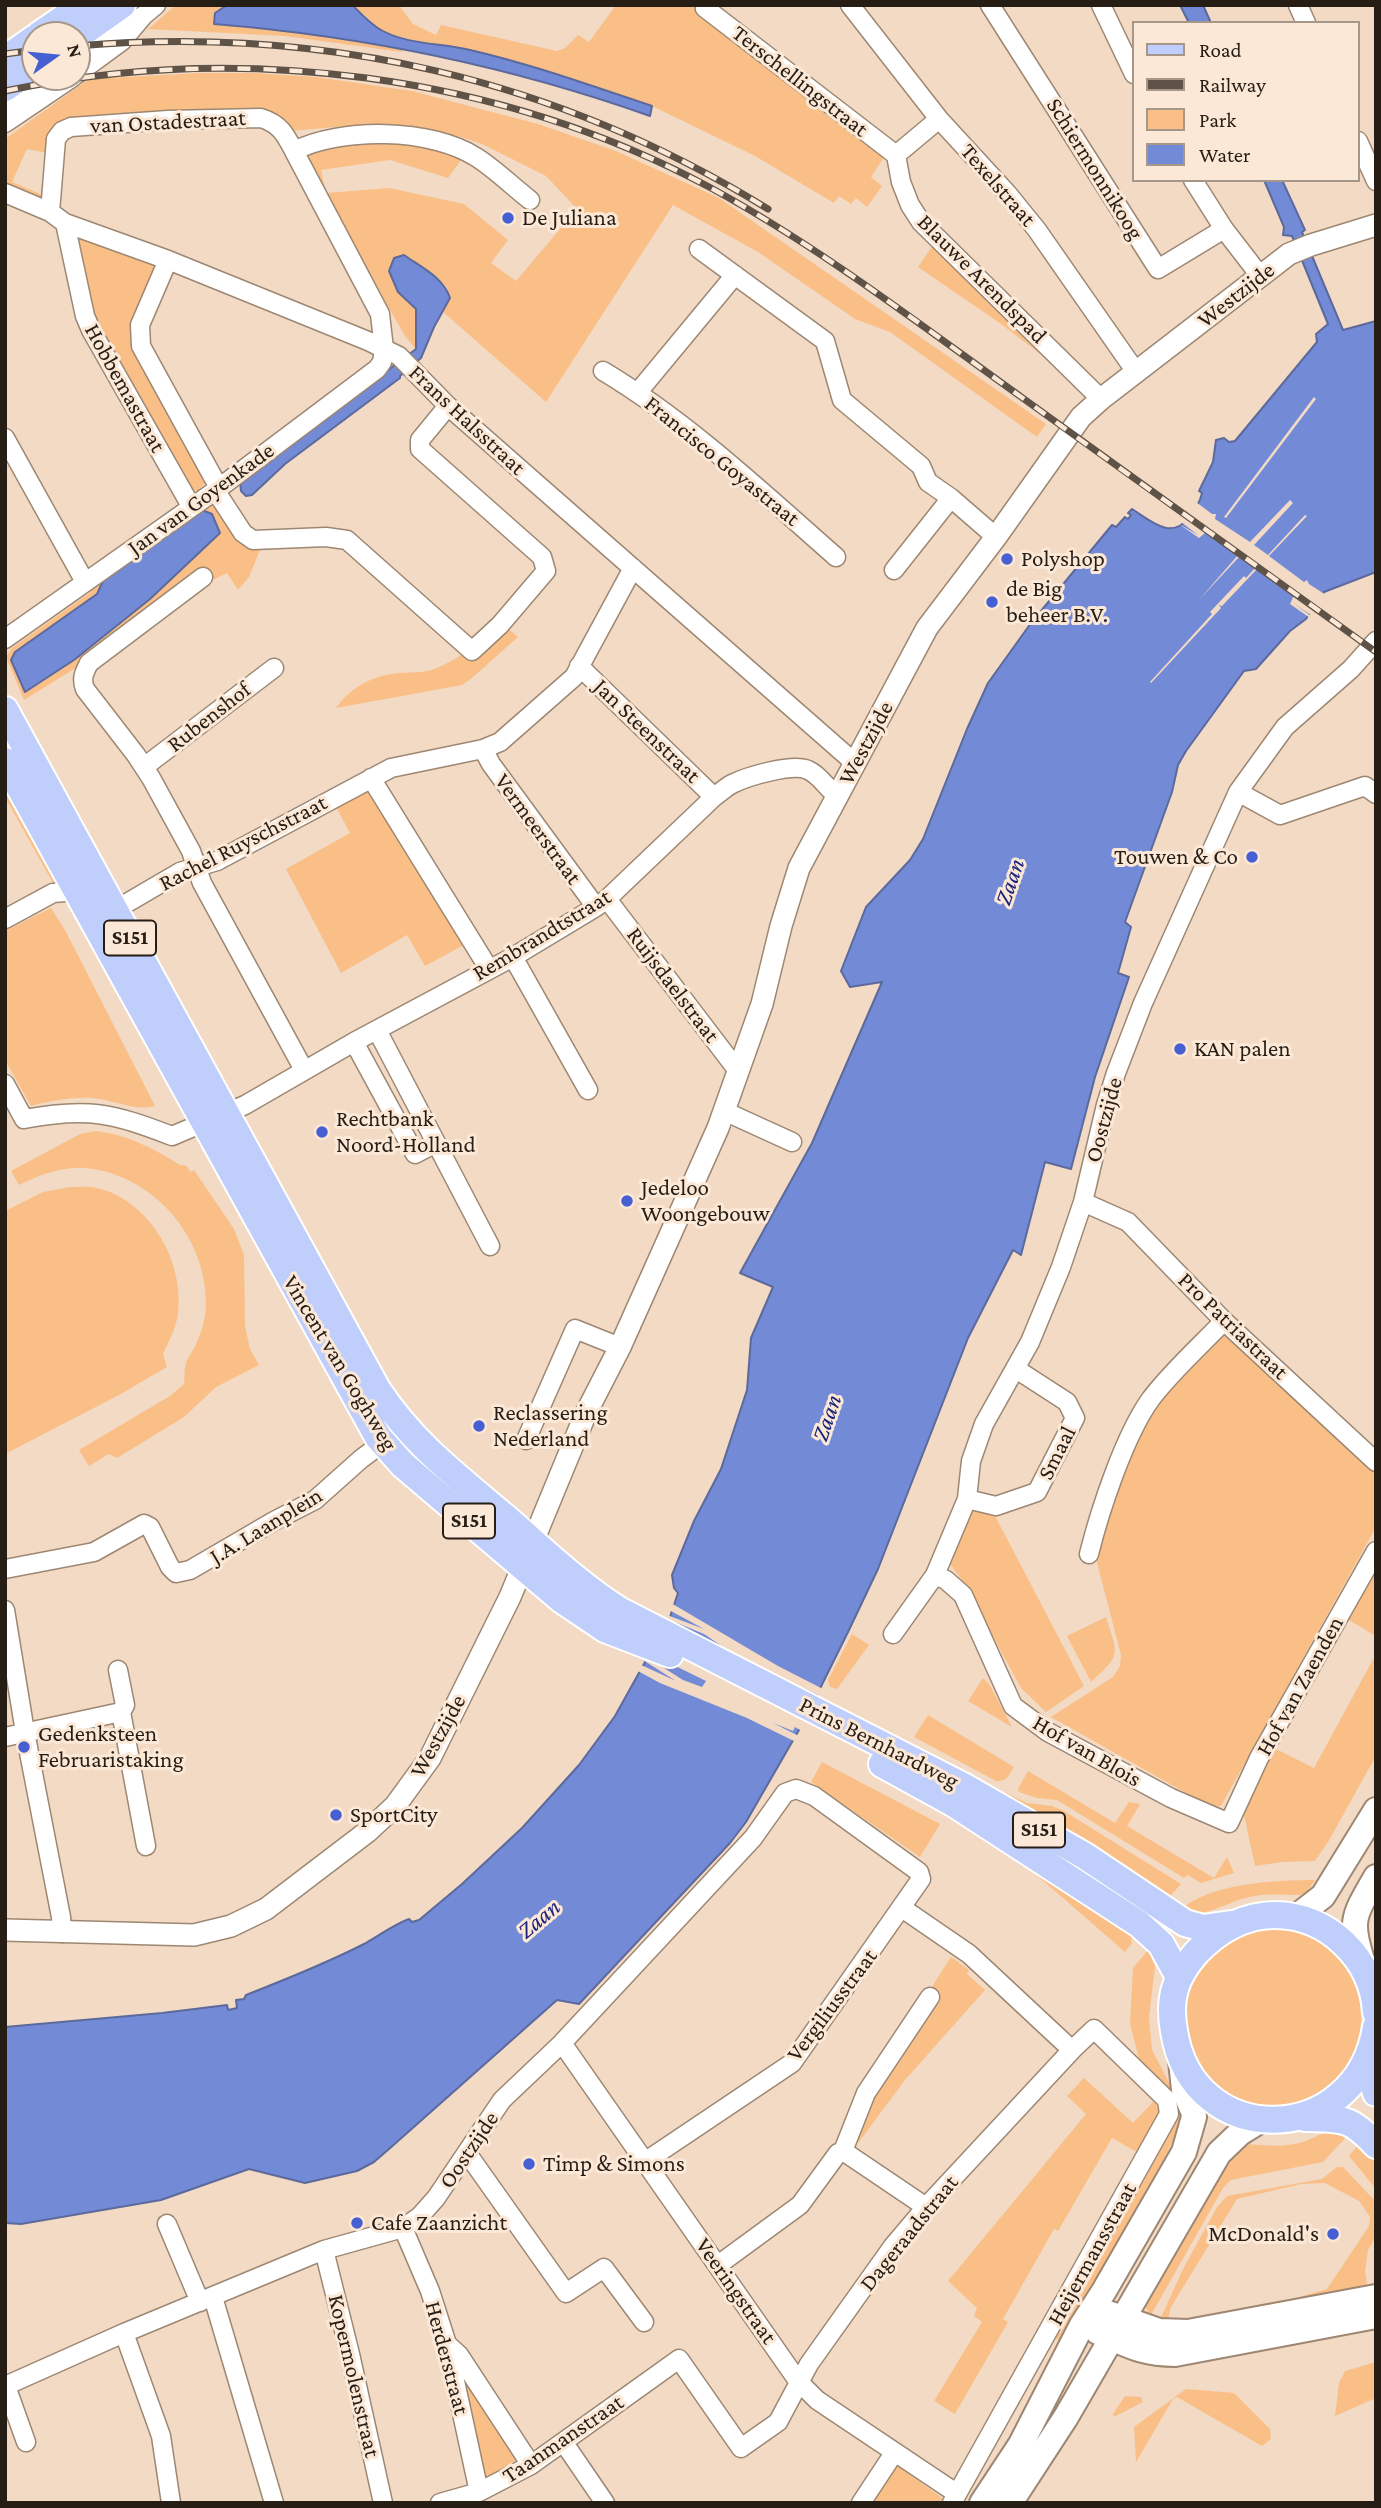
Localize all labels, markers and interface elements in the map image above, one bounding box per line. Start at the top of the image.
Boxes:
street label: Terschellingstraat [726,19,874,143]
north arrow [21,21,91,91]
legend [1132,21,1360,182]
text: Road [1199,38,1242,62]
text: N [63,42,87,60]
text: Railway [1199,73,1266,97]
street label: Schiermonnikoog [1040,93,1150,245]
street label: van Ostadestraat [89,104,247,140]
text: Park [1199,108,1236,132]
street label: Texelstraat [954,138,1042,232]
text: Water [1199,143,1251,167]
place label: De Juliana [522,204,617,232]
street label: Blauwe Arendspad [912,209,1052,349]
marker: De Juliana [500,210,516,226]
street label: Westzijde [1192,256,1280,334]
street label: Hobbemastraat [78,319,172,457]
street label: Frans Halsstraat [403,359,531,481]
street label: Francisco Goyastraat [639,390,805,532]
street label: Jan van Goyenkade [122,437,280,561]
place label: Polyshop [1021,545,1105,573]
marker: Polyshop [999,551,1015,567]
place label: de Big beheer B.V. [1006,575,1108,629]
marker: de Big beheer B.V. [984,594,1000,610]
street label: Jan Steenstraat [588,673,706,789]
street label: Rubenshof [162,676,256,758]
street label: Westzijde [833,697,899,789]
street label: Vermeerstraat [489,768,587,890]
street label: Rachel Ruyschstraat [154,789,332,897]
place label: Touwen & Co [1114,843,1238,871]
marker: Touwen & Co [1244,849,1260,865]
water label: Zaan [989,855,1031,909]
street label: Rembrandtstraat [468,883,616,987]
road number: S151 [104,920,156,956]
street label: Ruijsdaelstraat [621,922,725,1048]
place label: KAN palen [1194,1035,1290,1063]
marker: KAN palen [1172,1041,1188,1057]
street label: Oostzijde [1079,1074,1129,1166]
place label: Rechtbank Noord-Holland [336,1105,476,1159]
marker: Rechtbank Noord-Holland [314,1124,330,1140]
place label: Jedeloo Woongebouw [641,1174,770,1228]
marker: Jedeloo Woongebouw [619,1193,635,1209]
street label: Pro Patriastraat [1172,1267,1294,1385]
street label: Vincent van Goghweg [277,1270,403,1456]
water label: Zaan [806,1391,848,1445]
place label: Reclassering Nederland [493,1399,608,1453]
marker: Reclassering Nederland [471,1418,487,1434]
street label: Smaal [1032,1422,1082,1484]
street label: J.A. Laanplein [205,1482,327,1570]
road number: S151 [443,1504,495,1538]
street label: Hof van Zaenden [1250,1612,1350,1760]
street label: Westzijde [404,1690,472,1782]
street label: Prins Bernhardweg [795,1691,963,1795]
street label: Hof van Blois [1028,1709,1146,1793]
place label: Gedenksteen Februaristaking [38,1720,184,1774]
marker: Gedenksteen Februaristaking [16,1739,32,1755]
place label: SportCity [350,1801,438,1829]
marker: SportCity [328,1807,344,1823]
road number: S151 [1013,1812,1065,1848]
water label: Zaan [512,1893,566,1945]
street label: Vergiliusstraat [781,1943,883,2067]
street label: Oostzijde [433,2106,505,2194]
place label: Timp & Simons [543,2150,685,2178]
marker: Timp & Simons [521,2156,537,2172]
street label: Dageraadstraat [854,2169,964,2297]
street label: Heijermansstraat [1041,2178,1143,2330]
place label: Cafe Zaanzicht [371,2209,507,2237]
marker: Cafe Zaanzicht [349,2215,365,2231]
place label: McDonald's [1208,2220,1319,2248]
marker: McDonald's [1325,2226,1341,2242]
street label: Veeringstraat [689,2233,783,2349]
street label: Kopermolenstraat [322,2292,386,2460]
street label: Herderstraat [419,2298,475,2418]
street label: Taanmanstraat [497,2388,629,2490]

